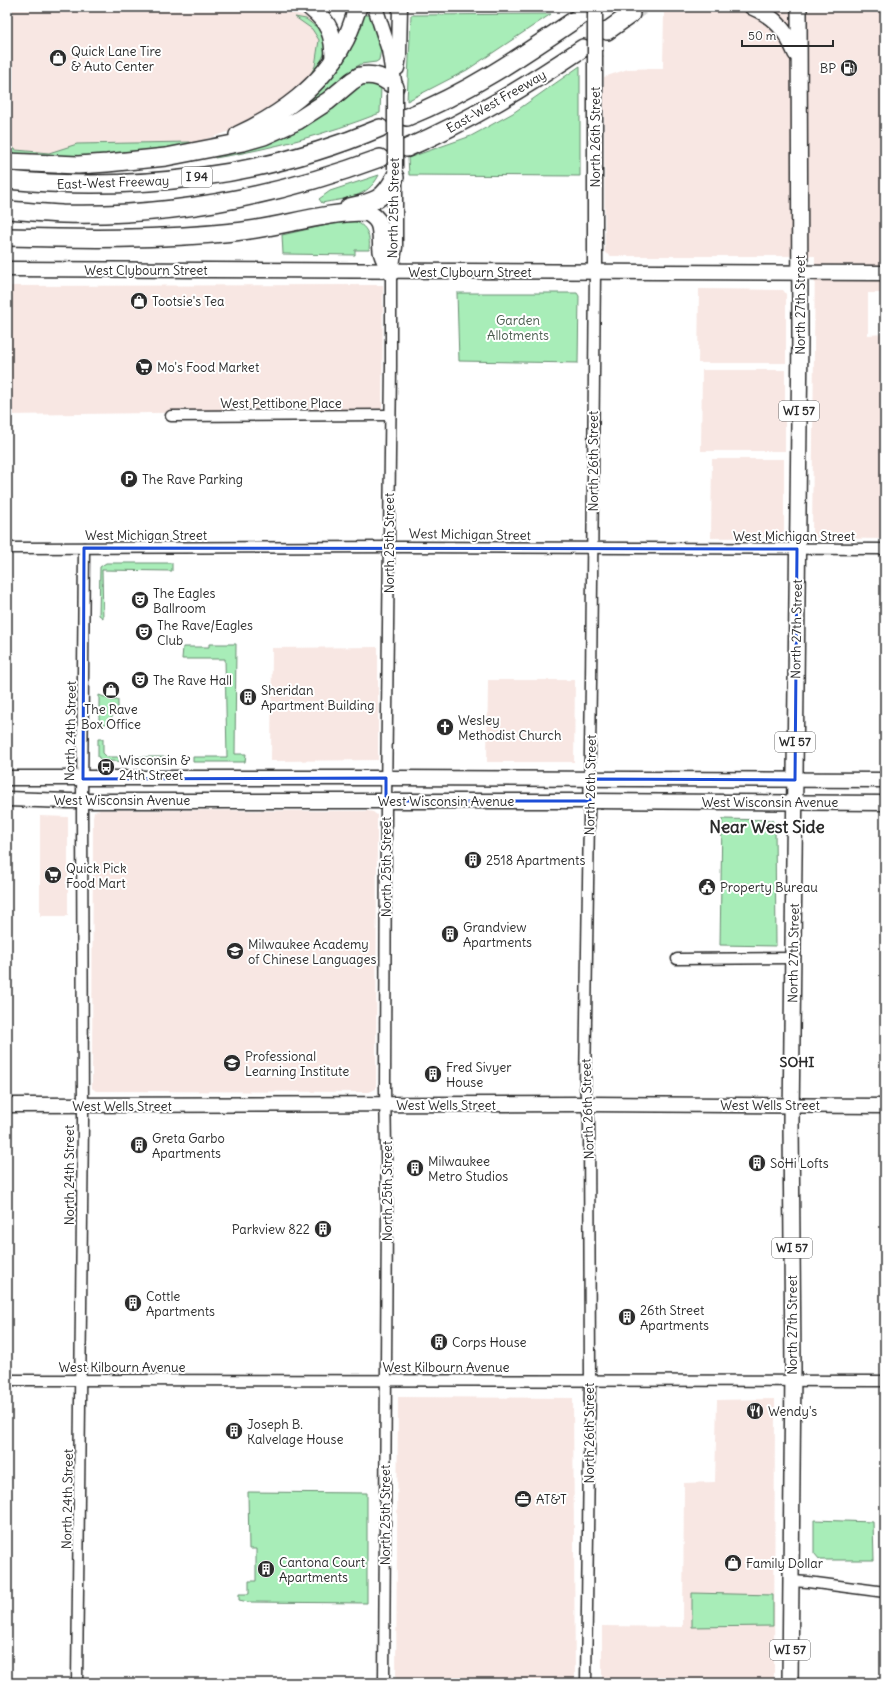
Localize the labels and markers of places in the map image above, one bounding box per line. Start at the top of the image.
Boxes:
place label: Quick Lane Tire & Auto Center [71,43,161,75]
shop icon: Quick Lane Tire & Auto Center [48,48,68,68]
fuel station icon: BP [839,58,859,78]
place label: BP [820,60,836,77]
shop icon: Tootsie's Tea [129,291,149,311]
place label: Tootsie's Tea [152,293,225,310]
supermarket icon: Mo's Food Market [134,357,154,377]
place label: Mo's Food Market [157,359,260,376]
parking icon: The Rave Parking [119,469,139,489]
place label: The Rave Parking [142,471,243,488]
place label: The Eagles Ballroom [153,585,215,617]
theatre icon: The Eagles Ballroom [130,590,150,610]
place label: The Rave/Eagles Club [157,617,253,649]
theatre icon: The Rave/Eagles Club [134,622,154,642]
theatre icon: The Rave Hall [130,670,150,690]
place label: The Rave Hall [153,672,232,689]
shop icon: The Rave Box Office [101,680,121,700]
place label: Sheridan Apartment Building [261,682,374,714]
building icon: Sheridan Apartment Building [238,687,258,707]
place label: The Rave Box Office [81,701,141,733]
place label: Wesley Methodist Church [458,712,562,744]
church icon: Wesley Methodist Church [435,717,455,737]
place label: Wisconsin & 24th Street [119,752,190,784]
bus stop icon: Wisconsin & 24th Street [96,757,116,777]
building icon: 2518 Apartments [463,850,483,870]
place label: 2518 Apartments [486,852,585,869]
place label: Quick Pick Food Mart [66,860,127,892]
supermarket icon: Quick Pick Food Mart [43,865,63,885]
public building icon: Property Bureau [697,877,717,897]
place label: Property Bureau [720,879,818,896]
place label: Grandview Apartments [463,919,532,951]
building icon: Grandview Apartments [440,924,460,944]
place label: Milwaukee Academy of Chinese Languages [248,936,376,968]
school or university icon: Milwaukee Academy of Chinese Languages [225,941,245,961]
place label: Professional Learning Institute [245,1048,349,1080]
school or university icon: Professional Learning Institute [222,1053,242,1073]
place label: Fred Sivyer House [446,1059,512,1091]
building icon: Fred Sivyer House [423,1064,443,1084]
place label: Greta Garbo Apartments [152,1130,225,1162]
building icon: Greta Garbo Apartments [129,1135,149,1155]
place label: Milwaukee Metro Studios [428,1153,508,1185]
building icon: SoHi Lofts [747,1153,767,1173]
place label: SoHi Lofts [770,1155,829,1172]
building icon: Milwaukee Metro Studios [405,1158,425,1178]
building icon: Parkview 822 [313,1219,333,1239]
place label: Parkview 822 [232,1221,310,1238]
place label: Cottle Apartments [146,1288,215,1320]
building icon: Cottle Apartments [123,1293,143,1313]
place label: 26th Street Apartments [640,1302,709,1334]
building icon: 26th Street Apartments [617,1307,637,1327]
building icon: Corps House [429,1332,449,1352]
place label: Corps House [452,1334,527,1351]
restaurant icon: Wendy's [745,1401,765,1421]
place label: Wendy's [768,1403,817,1420]
place label: Joseph B. Kalvelage House [247,1416,343,1448]
building icon: Joseph B. Kalvelage House [224,1421,244,1441]
office icon: AT&T [513,1489,533,1509]
place label: AT&T [536,1491,567,1508]
shop icon: Family Dollar [723,1553,743,1573]
place label: Cantona Court Apartments [279,1554,366,1586]
place label: Family Dollar [746,1555,824,1572]
building icon: Cantona Court Apartments [256,1559,276,1579]

